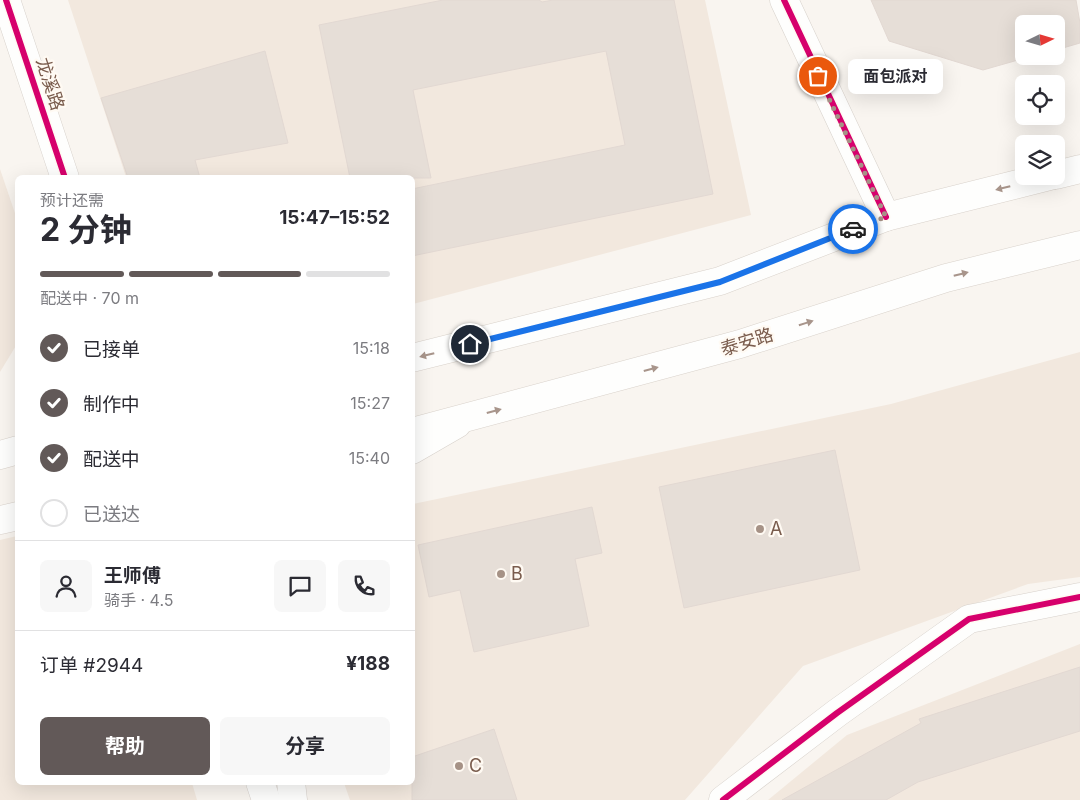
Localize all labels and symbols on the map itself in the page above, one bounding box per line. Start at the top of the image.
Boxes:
north arrow [1015,15,1065,65]
street label: 龙溪路 [32,55,69,113]
pin [797,55,839,97]
callout: 面包派对 [848,58,943,94]
one-way arrow [995,184,1010,192]
courier [828,204,878,254]
one-way arrow [954,270,969,278]
one-way arrow [799,319,814,326]
pin [449,323,491,365]
street label: 泰安路 [718,324,776,359]
one-way arrow [420,351,435,359]
one-way arrow [643,365,658,373]
one-way arrow [486,407,501,415]
place label: A [770,518,782,539]
marker: A [754,523,766,535]
place label: B [511,563,523,584]
marker: B [495,568,507,580]
place label: C [469,755,482,776]
marker: C [453,760,465,772]

